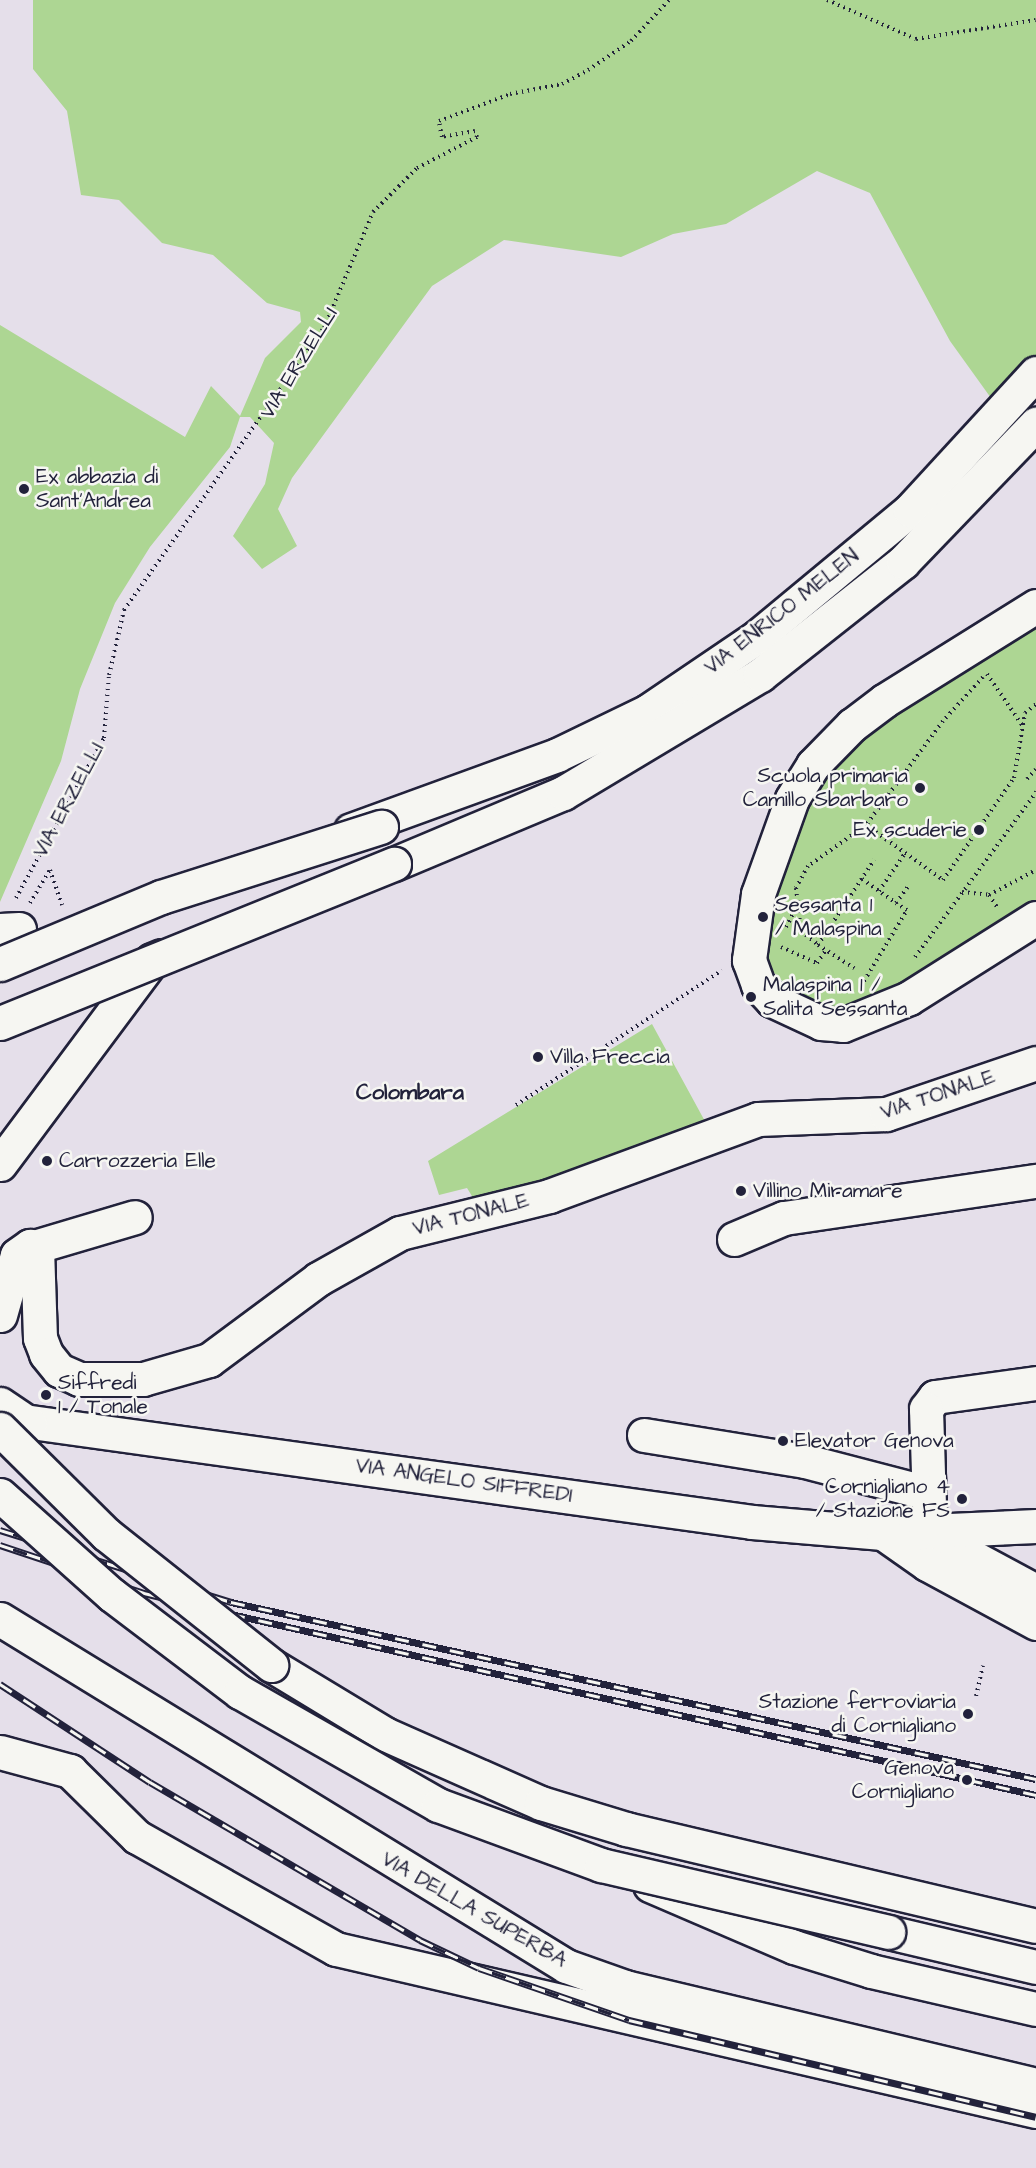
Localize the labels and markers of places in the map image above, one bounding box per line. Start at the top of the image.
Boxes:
place label: Ex abbazia di Sant'Andrea [36,464,158,514]
marker: Ex abbazia di Sant'Andrea [17,482,31,496]
place label: Scuola primaria Camillo Sbarbaro [743,763,908,813]
marker: Scuola primaria Camillo Sbarbaro [913,781,927,795]
place label: Ex scuderie [854,817,967,843]
marker: Ex scuderie [972,823,986,837]
place label: Sessanta 1 / Malaspina [775,892,882,942]
marker: Sessanta 1 / Malaspina [756,910,770,924]
place label: Malaspina 1 / Salita Sessanta [763,972,908,1022]
marker: Malaspina 1 / Salita Sessanta [744,990,758,1004]
place label: Villa Freccia [550,1044,670,1070]
marker: Villa Freccia [531,1050,545,1064]
place label: Carrozzeria Elle [59,1148,216,1174]
marker: Carrozzeria Elle [40,1154,54,1168]
place label: Villino Miramare [753,1178,903,1204]
marker: Villino Miramare [734,1184,748,1198]
place label: Siffredi 1 / Tonale [58,1370,148,1420]
marker: Siffredi 1 / Tonale [39,1388,53,1402]
place label: Elevator Genova [795,1428,954,1454]
marker: Elevator Genova [776,1434,790,1448]
place label: Cornigliano 4 / Stazione FS [816,1474,950,1524]
marker: Cornigliano 4 / Stazione FS [955,1492,969,1506]
place label: Stazione ferroviaria di Cornigliano [759,1689,956,1739]
marker: Stazione ferroviaria di Cornigliano [961,1707,975,1721]
place label: Genova Cornigliano [852,1755,954,1805]
marker: Genova Cornigliano [958,1771,976,1789]

